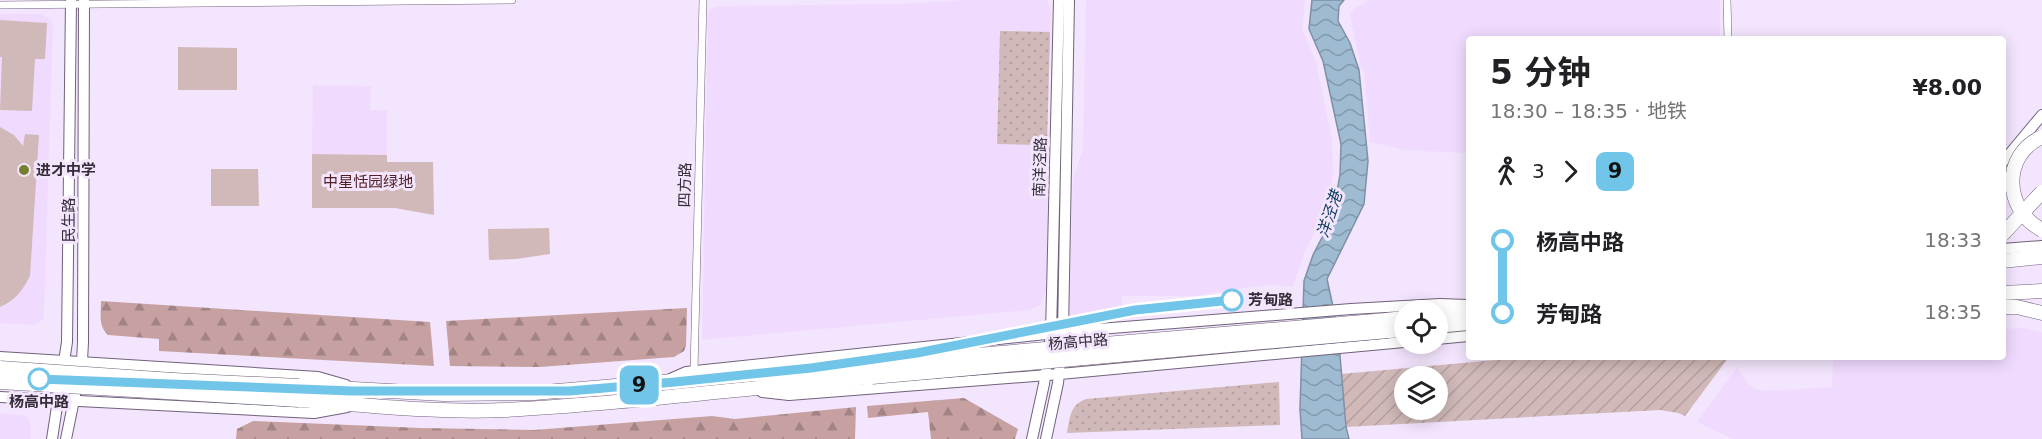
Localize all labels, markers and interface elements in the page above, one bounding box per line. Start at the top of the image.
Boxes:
text: 5 分钟 [1490,53,1590,92]
text: ¥8.00 [1912,75,1982,100]
text: 18:30 – 18:35 · 地铁 [1490,99,1687,123]
street label: 南洋泾路 [1030,137,1050,197]
icon: walk [1490,155,1523,188]
icon: forward [1554,155,1587,188]
text: 3 [1532,159,1545,183]
text: 9 [1608,159,1622,183]
place label: 进才中学 [36,161,96,179]
street label: 四方路 [676,162,694,208]
marker: 进才中学 [17,163,31,177]
park label: 中星恬园绿地 [323,173,413,191]
water label: 洋泾港 [1313,186,1347,240]
street label: 民生路 [60,197,78,243]
text: 18:33 [1924,228,1982,252]
text: 杨高中路 [1536,230,1624,255]
marker: 芳甸路 [1221,289,1243,311]
place label: 芳甸路 [1248,291,1293,309]
map controls [1394,300,1448,420]
button: locate [1394,300,1448,354]
text: 18:35 [1924,300,1982,324]
text: 芳甸路 [1536,302,1602,327]
street label: 杨高中路 [1047,330,1109,354]
line badge: 9 [620,366,658,404]
button: layers [1394,366,1448,420]
marker: 杨高中路 [28,368,50,390]
text: 9 [632,373,646,397]
place label: 杨高中路 [9,393,69,411]

